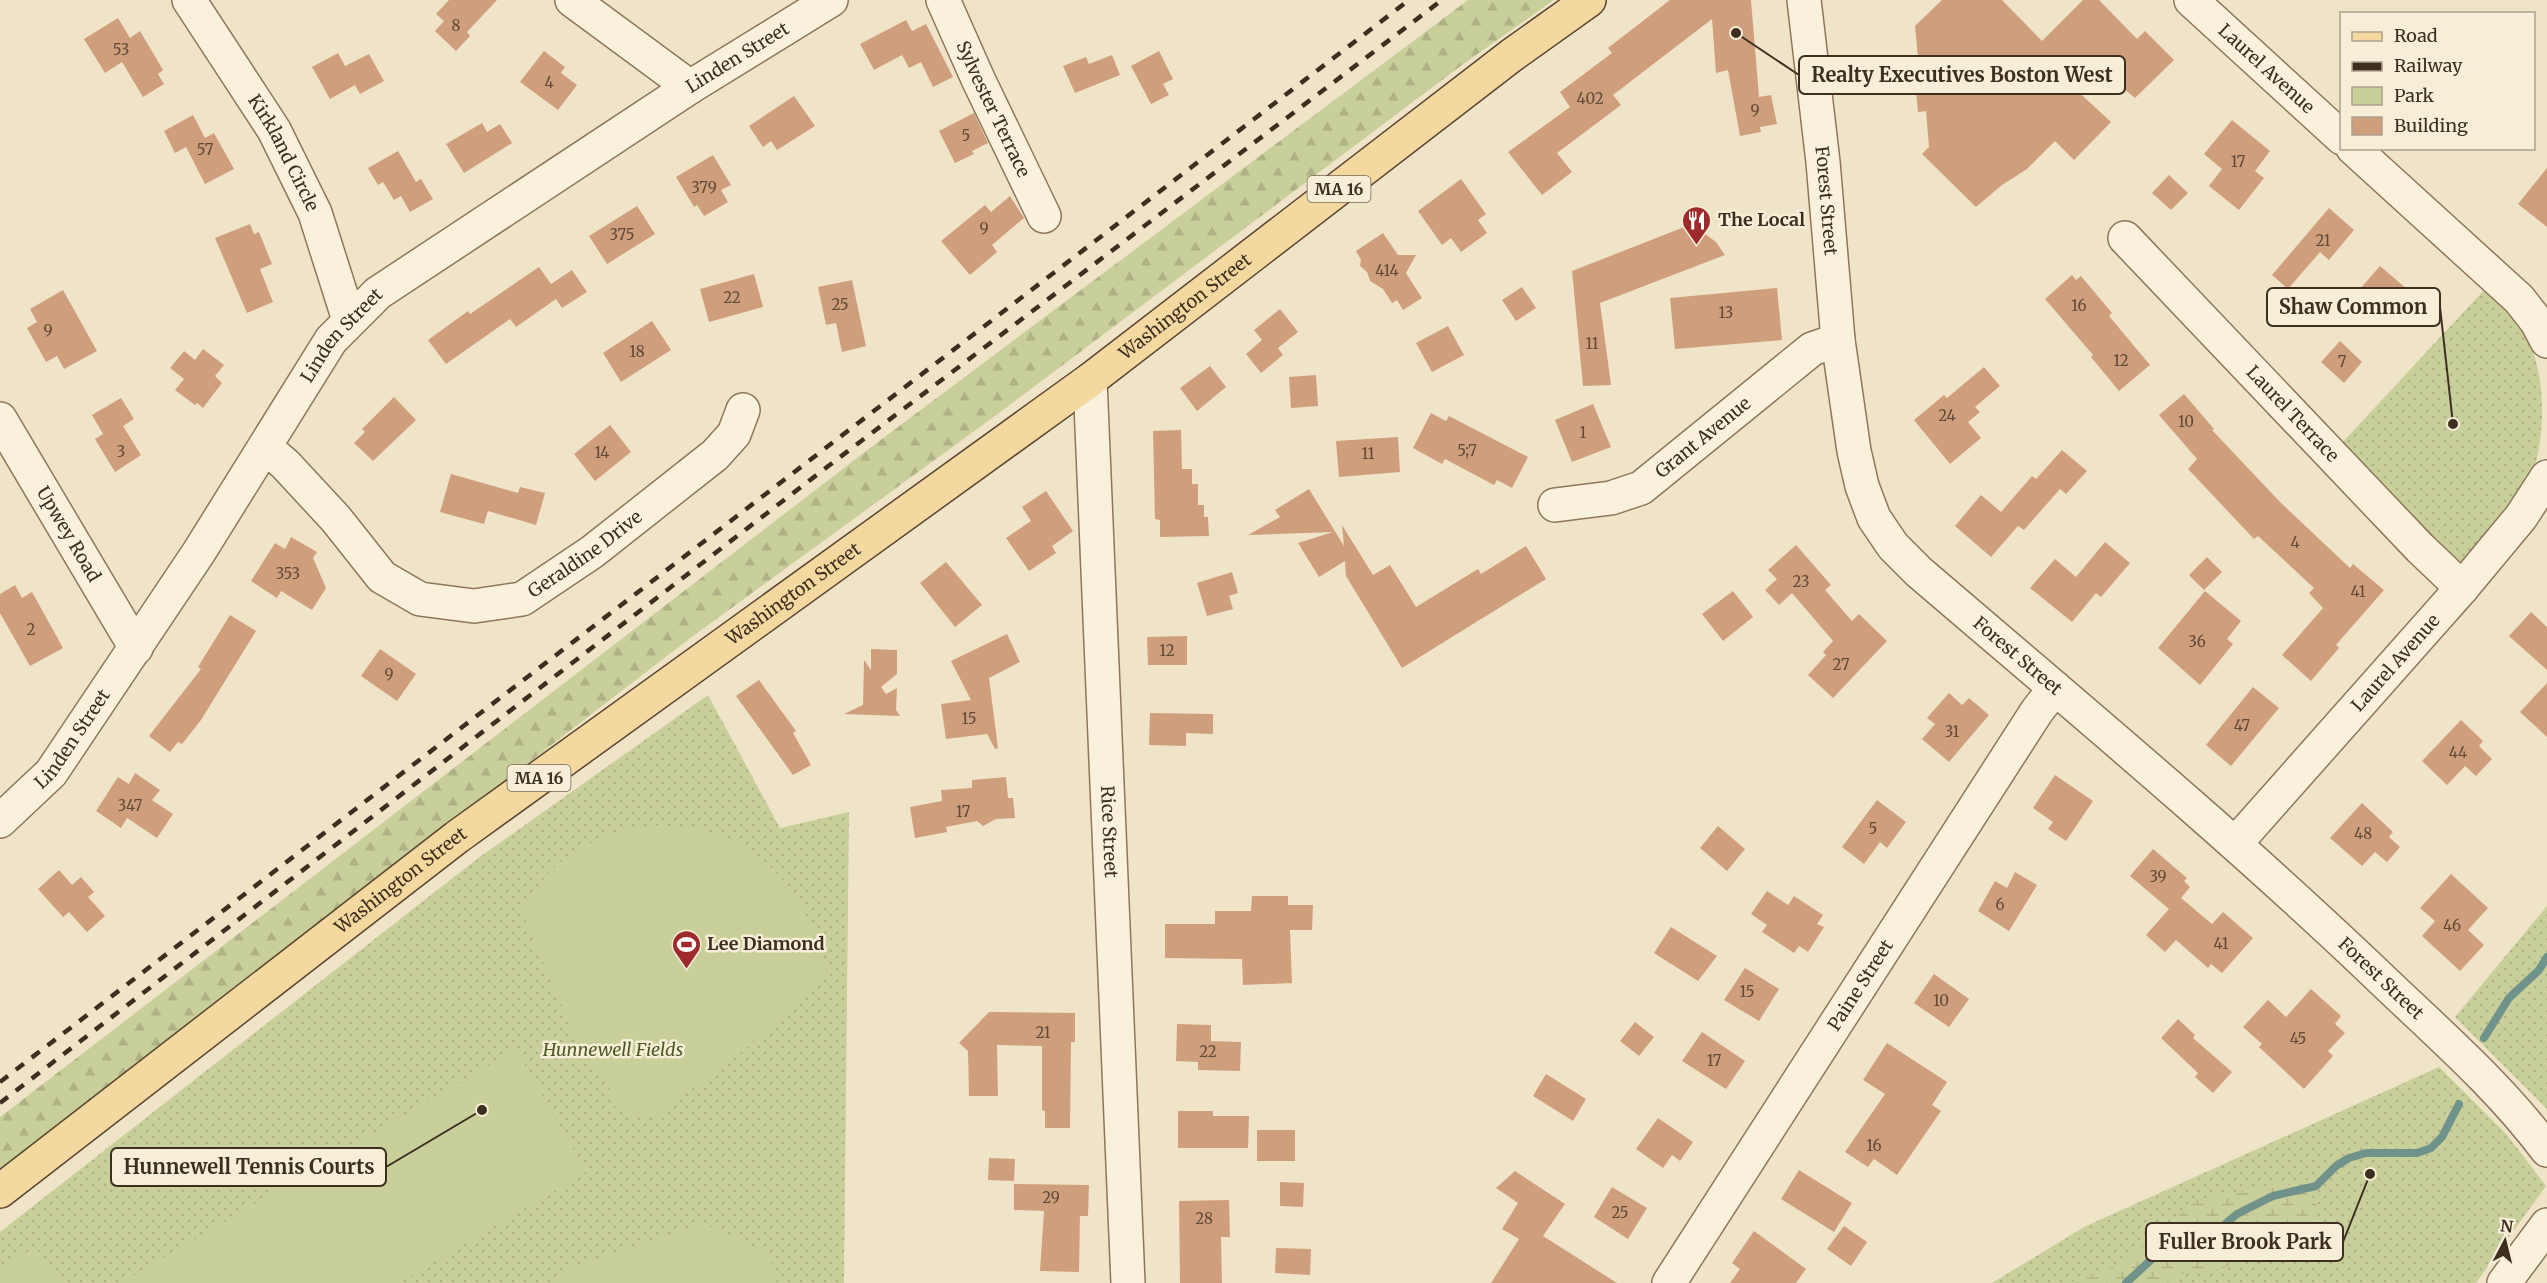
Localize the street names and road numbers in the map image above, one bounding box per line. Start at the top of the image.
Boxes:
street label: Linden Street [682,17,793,98]
street label: Laurel Avenue [2214,19,2320,118]
street label: Sylvester Terrace [952,37,1036,181]
street label: Kirkland Circle [243,90,324,215]
street label: Forest Street [1810,145,1843,256]
road number: MA 16 [1308,176,1370,202]
street label: Washington Street [1113,248,1256,365]
street label: Linden Street [295,283,387,387]
street label: Laurel Terrace [2242,361,2344,467]
street label: Grant Avenue [1650,392,1755,483]
street label: Upwey Road [32,482,106,586]
street label: Geraldine Drive [523,505,646,603]
street label: Washington Street [720,537,865,651]
street label: Laurel Avenue [2346,609,2444,716]
street label: Forest Street [1969,611,2067,700]
street label: Linden Street [29,685,115,794]
road number: MA 16 [508,765,570,791]
street label: Rice Street [1096,785,1123,878]
street label: Washington Street [329,822,471,939]
street label: Forest Street [2334,932,2429,1024]
street label: Paine Street [1822,935,1898,1035]

